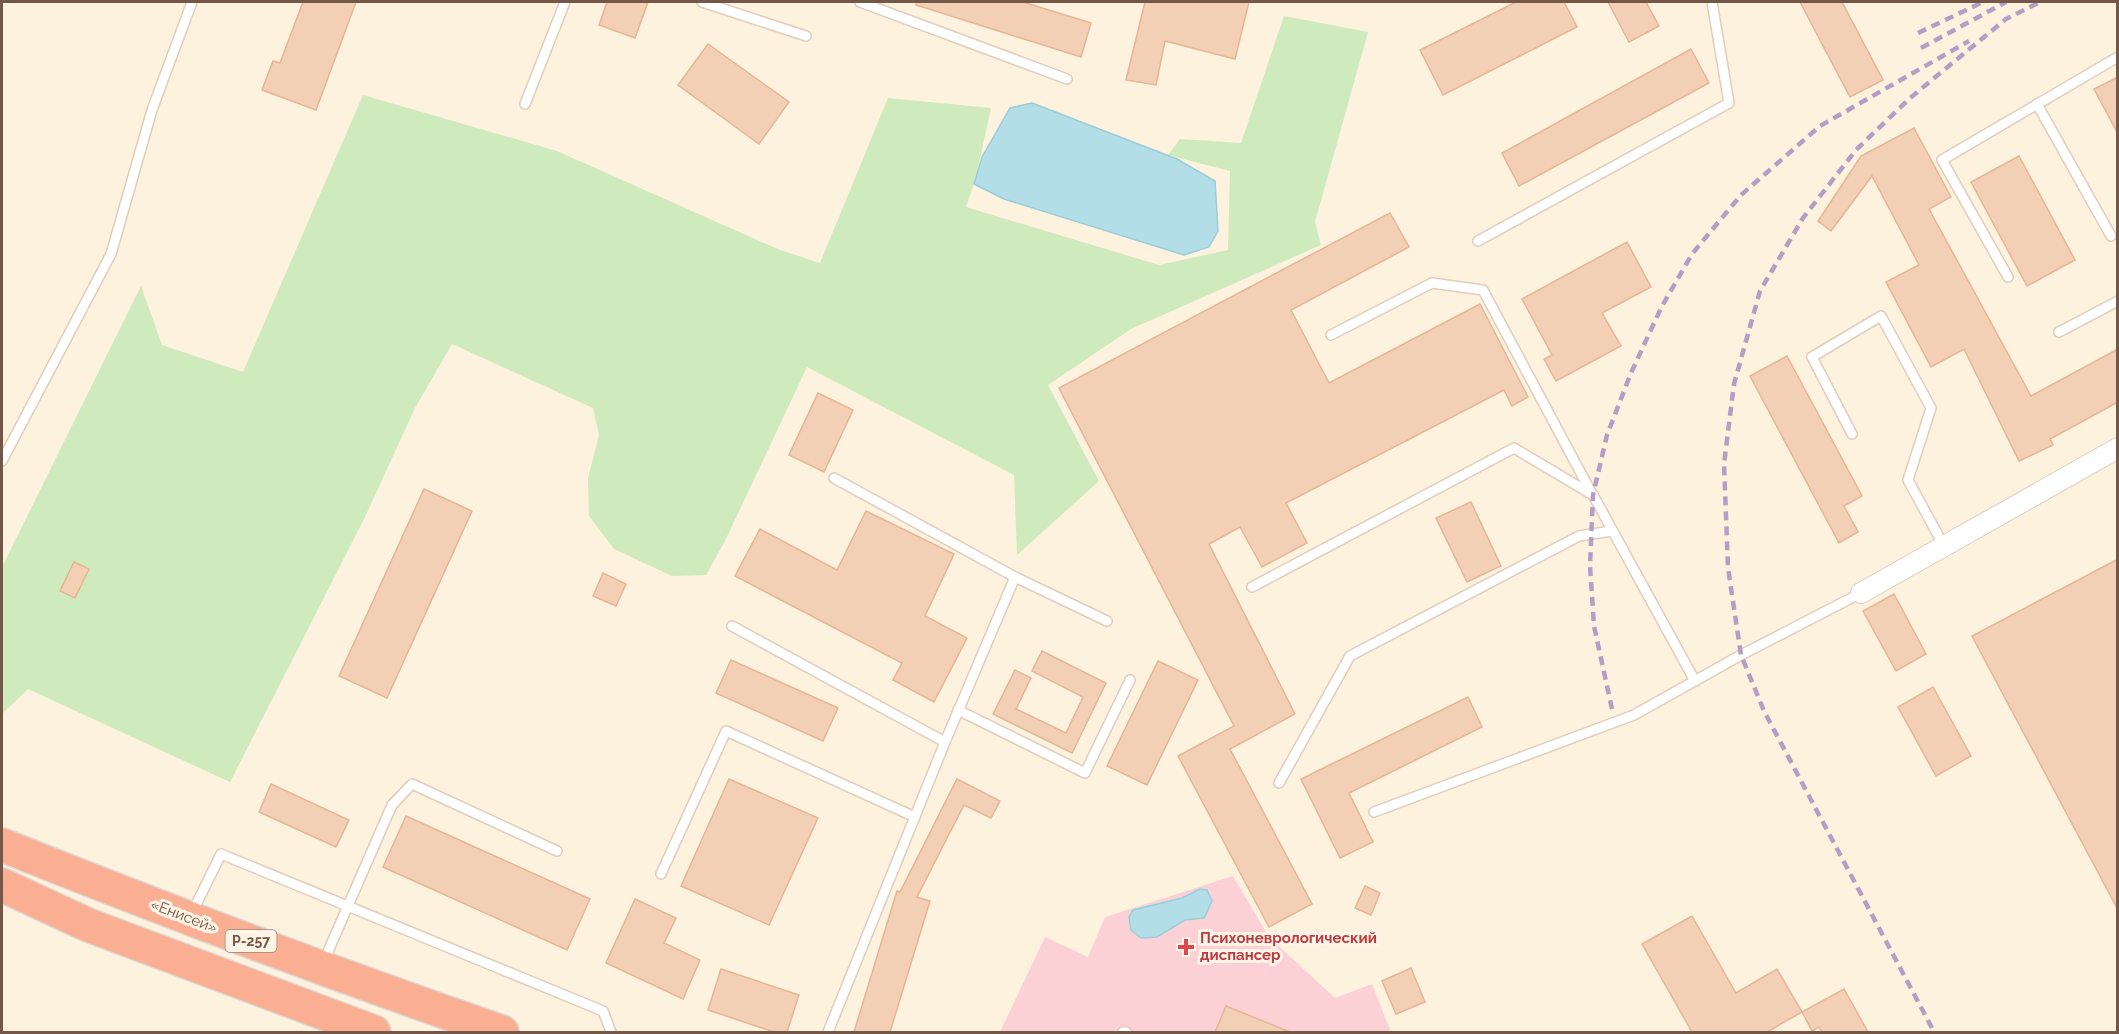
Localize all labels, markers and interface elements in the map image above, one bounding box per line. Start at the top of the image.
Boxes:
street label: «Енисей» [148,895,220,937]
place label: Психоневрологический диспансер [1200,929,1377,964]
road number: Р-257 [226,930,276,952]
marker: Психоневрологический диспансер [1177,938,1195,956]

